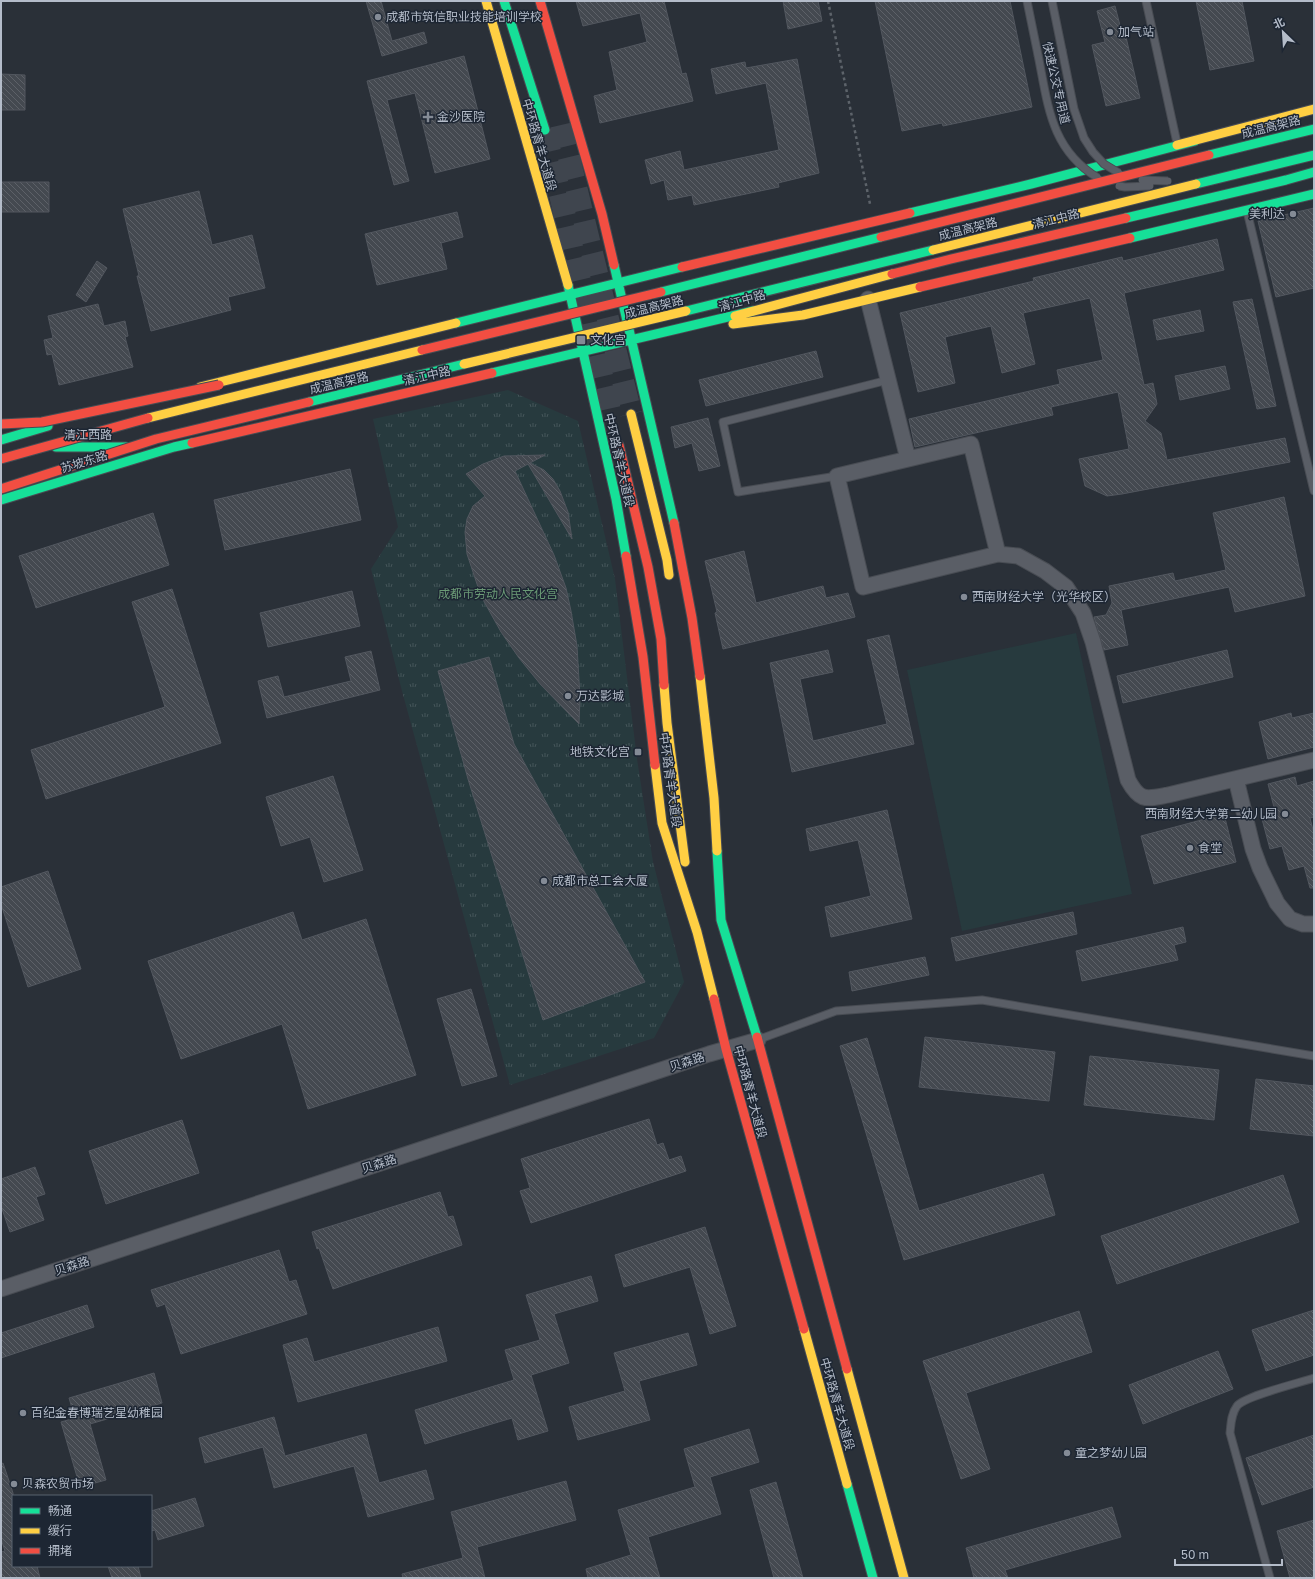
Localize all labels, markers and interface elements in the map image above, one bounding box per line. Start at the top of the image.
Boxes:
place label: 成都市筑信职业技能培训学校 [386,9,542,24]
marker: 成都市筑信职业技能培训学校 [373,12,383,22]
north arrow [1263,12,1303,52]
text: 北 [1271,14,1286,31]
place label: 加气站 [1118,24,1154,39]
marker: 加气站 [1105,27,1115,37]
street label: 快速公交专用道 [1040,40,1073,126]
street label: 中环路青羊大道段 [519,97,560,193]
place label: 金沙医院 [437,109,485,124]
marker: 金沙医院 [422,111,434,123]
street label: 成温高架路 [1240,112,1302,141]
street label: 清江中路 [1031,205,1081,232]
place label: 美利达 [1249,206,1285,221]
marker: 美利达 [1288,209,1298,219]
street label: 成温高架路 [937,214,999,243]
street label: 清江中路 [717,287,767,314]
street label: 成温高架路 [623,292,685,321]
place label: 文化宫 [590,332,626,347]
marker: 文化宫 [575,334,587,346]
street label: 清江中路 [402,363,452,388]
street label: 成温高架路 [308,368,370,397]
street label: 中环路青羊大道段 [601,411,638,508]
street label: 清江西路 [64,427,112,442]
street label: 苏坡东路 [59,447,109,476]
park label: 成都市劳动人民文化宫 [438,586,558,601]
place label: 西南财经大学（光华校区） [972,589,1116,604]
marker: 西南财经大学（光华校区） [959,592,969,602]
place label: 万达影城 [576,688,624,703]
marker: 万达影城 [563,691,573,701]
street label: 中环路青羊大道段 [656,731,685,829]
place label: 地铁文化宫 [570,744,630,759]
marker: 地铁文化宫 [633,747,643,757]
place label: 西南财经大学第二幼儿园 [1145,806,1277,821]
marker: 西南财经大学第二幼儿园 [1280,809,1290,819]
place label: 食堂 [1198,840,1222,855]
marker: 食堂 [1185,843,1195,853]
place label: 成都市总工会大厦 [552,873,648,888]
marker: 成都市总工会大厦 [539,876,549,886]
street label: 中环路青羊大道段 [731,1044,770,1140]
street label: 贝森路 [667,1049,706,1074]
street label: 贝森路 [359,1151,398,1176]
street label: 贝森路 [52,1253,91,1278]
street label: 中环路青羊大道段 [817,1356,858,1452]
place label: 百纪金春博瑞艺星幼稚园 [31,1405,163,1420]
marker: 百纪金春博瑞艺星幼稚园 [18,1408,28,1418]
place label: 童之梦幼儿园 [1075,1445,1147,1460]
marker: 童之梦幼儿园 [1062,1448,1072,1458]
place label: 贝森农贸市场 [22,1476,94,1491]
marker: 贝森农贸市场 [9,1479,19,1489]
legend [12,1495,152,1567]
text: 畅通 [48,1503,72,1518]
text: 缓行 [48,1523,72,1538]
scale bar [1175,1541,1282,1567]
text: 拥堵 [48,1543,72,1558]
text: 50 m [1181,1547,1209,1562]

